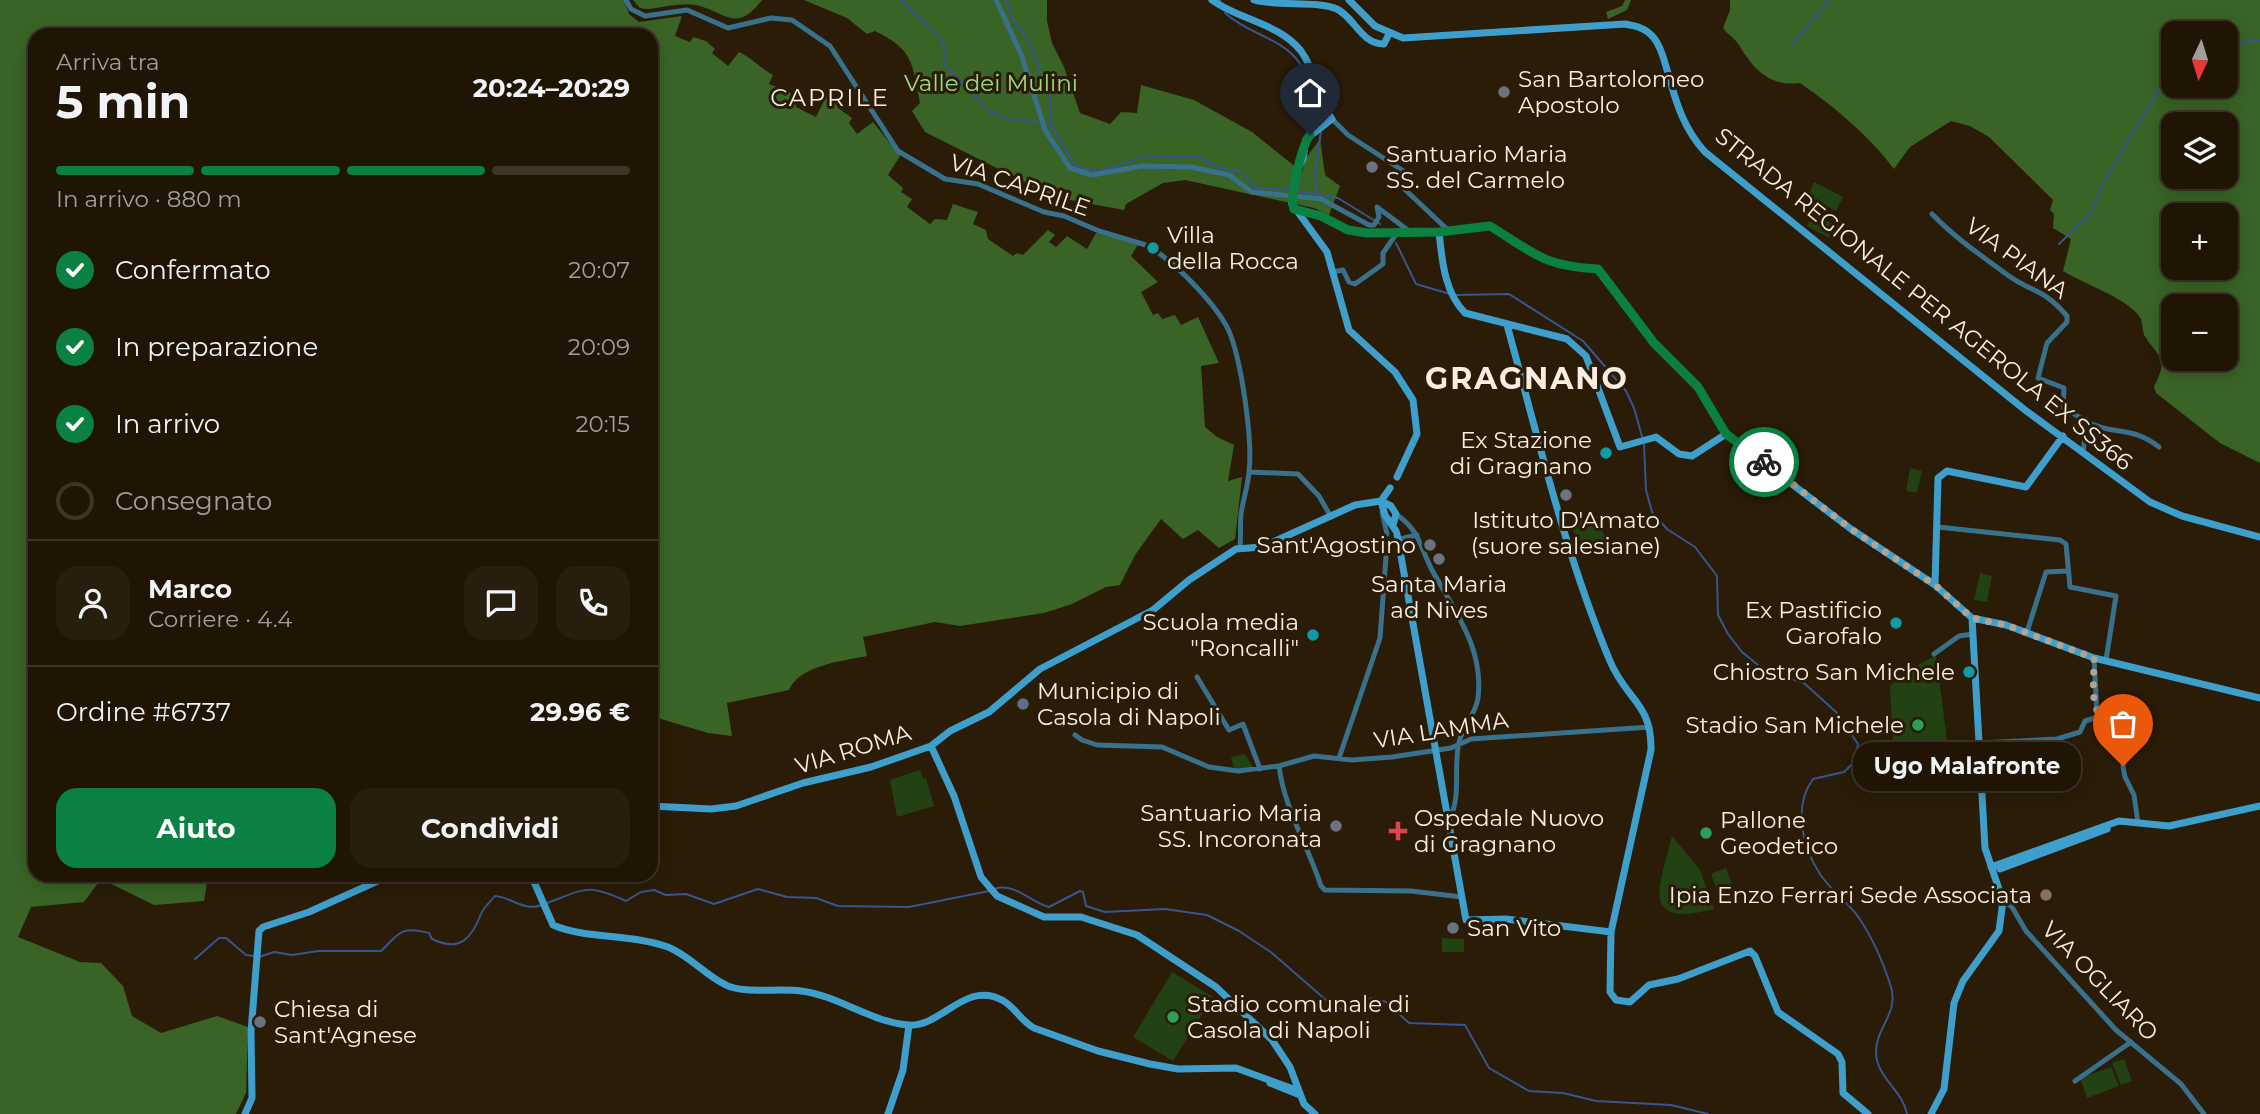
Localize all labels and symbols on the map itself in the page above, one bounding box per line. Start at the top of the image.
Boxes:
north arrow [2161,21,2238,98]
pin [1280,63,1340,135]
place label: San Bartolomeo Apostolo [1518,65,1704,119]
park label: Valle dei Mulini [904,69,1078,97]
district label: CAPRILE [770,83,890,112]
marker: San Bartolomeo Apostolo [1496,84,1512,100]
street label: STRADA REGIONALE PER AGEROLA EX SS366 [1710,122,2138,476]
place label: Santuario Maria SS. del Carmelo [1386,140,1568,194]
street label: VIA CAPRILE [946,148,1094,222]
marker: Santuario Maria SS. del Carmelo [1364,159,1380,175]
street label: VIA PIANA [1960,211,2074,305]
place label: Villa della Rocca [1167,221,1299,275]
marker: Villa della Rocca [1145,240,1161,256]
district label: GRAGNANO [1425,360,1629,397]
place label: Ex Stazione di Gragnano [1450,426,1592,480]
courier [1729,427,1799,497]
marker: Ex Stazione di Gragnano [1598,445,1614,461]
marker: Istituto D'Amato (suore salesiane) [1558,487,1574,503]
place label: Istituto D'Amato (suore salesiane) [1471,506,1661,560]
place label: Sant'Agostino [1256,531,1416,559]
marker: Sant'Agostino [1422,537,1438,553]
marker: Santa Maria ad Nives [1431,551,1447,567]
place label: Santa Maria ad Nives [1371,570,1507,624]
place label: Ex Pastificio Garofalo [1745,596,1882,650]
place label: Scuola media "Roncalli" [1143,608,1299,662]
marker: Ex Pastificio Garofalo [1888,615,1904,631]
marker: Scuola media "Roncalli" [1305,627,1321,643]
place label: Chiostro San Michele [1713,658,1955,686]
marker: Chiostro San Michele [1961,664,1977,680]
place label: Municipio di Casola di Napoli [1037,677,1221,731]
pin [2093,694,2153,766]
marker: Municipio di Casola di Napoli [1015,696,1031,712]
street label: VIA LAMMA [1372,705,1511,754]
place label: Stadio San Michele [1685,711,1904,739]
marker: Stadio San Michele [1910,717,1926,733]
street label: VIA ROMA [792,718,915,780]
callout: Ugo Malafronte [1854,742,2081,790]
place label: Santuario Maria SS. Incoronata [1140,799,1322,853]
place label: Ospedale Nuovo di Gragnano [1414,804,1604,858]
place label: Pallone Geodetico [1720,806,1838,860]
marker: Santuario Maria SS. Incoronata [1328,818,1344,834]
marker: Ospedale Nuovo di Gragnano [1388,821,1408,841]
marker: Pallone Geodetico [1698,825,1714,841]
place label: Ipia Enzo Ferrari Sede Associata [1669,881,2032,909]
marker: Ipia Enzo Ferrari Sede Associata [2038,887,2054,903]
place label: San Vito [1467,914,1561,942]
street label: VIA OGLIARO [2036,915,2164,1047]
marker: San Vito [1445,920,1461,936]
place label: Stadio comunale di Casola di Napoli [1187,990,1410,1044]
place label: Chiesa di Sant'Agnese [274,995,417,1049]
marker: Stadio comunale di Casola di Napoli [1165,1009,1181,1025]
marker: Chiesa di Sant'Agnese [252,1014,268,1030]

